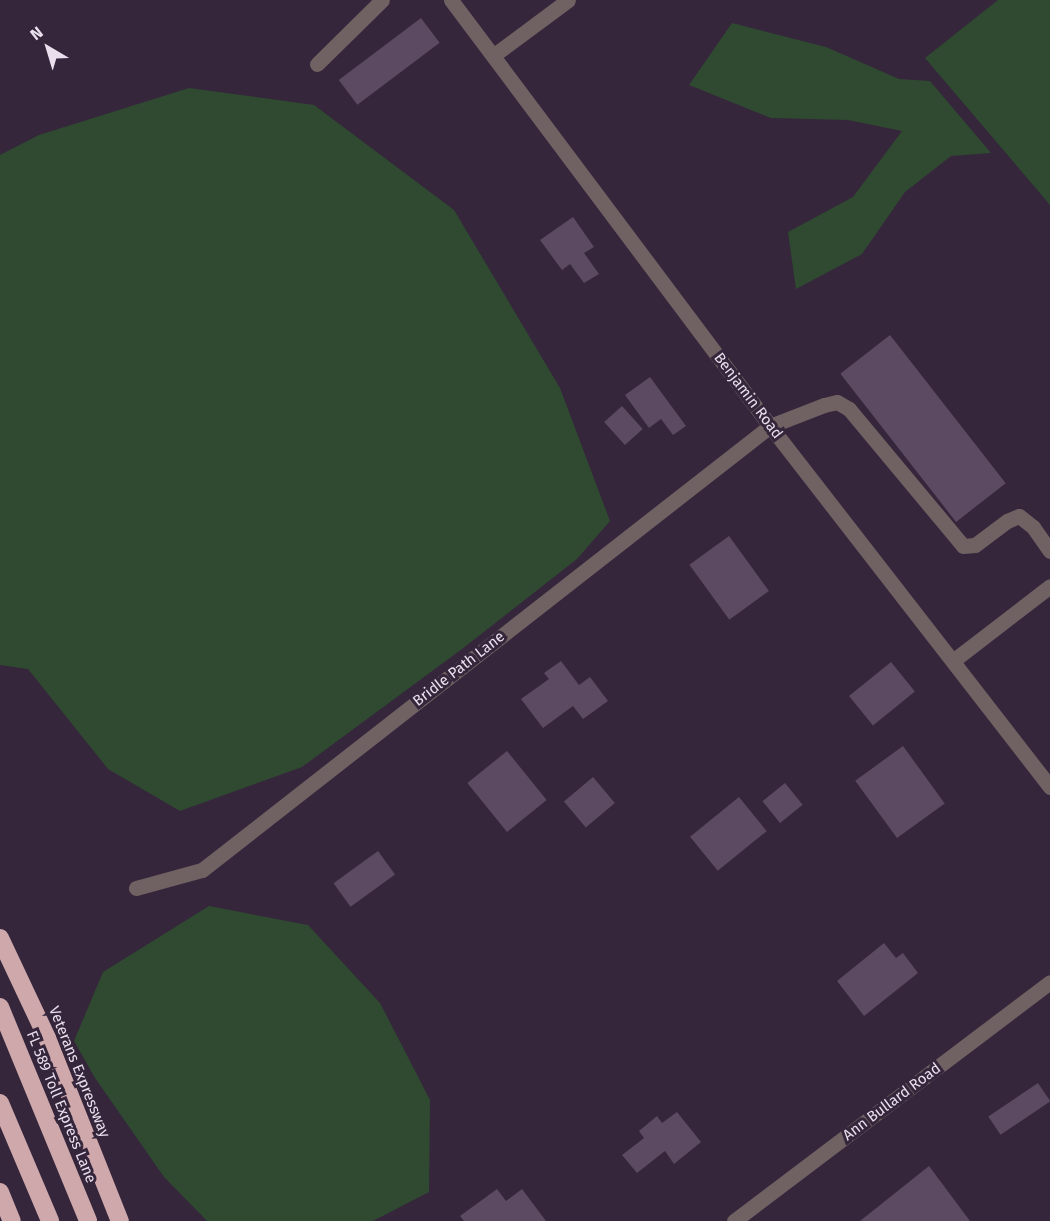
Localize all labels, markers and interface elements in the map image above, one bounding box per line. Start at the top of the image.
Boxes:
north arrow [18,18,78,78]
text: N [27,23,47,44]
street label: Benjamin Road [710,349,786,443]
street label: Bridle Path Lane [410,628,508,710]
street label: Veterans Expressway [44,1004,114,1140]
street label: FL 589 Toll Express Lane [22,1028,100,1186]
street label: Ann Bullard Road [840,1059,944,1145]

